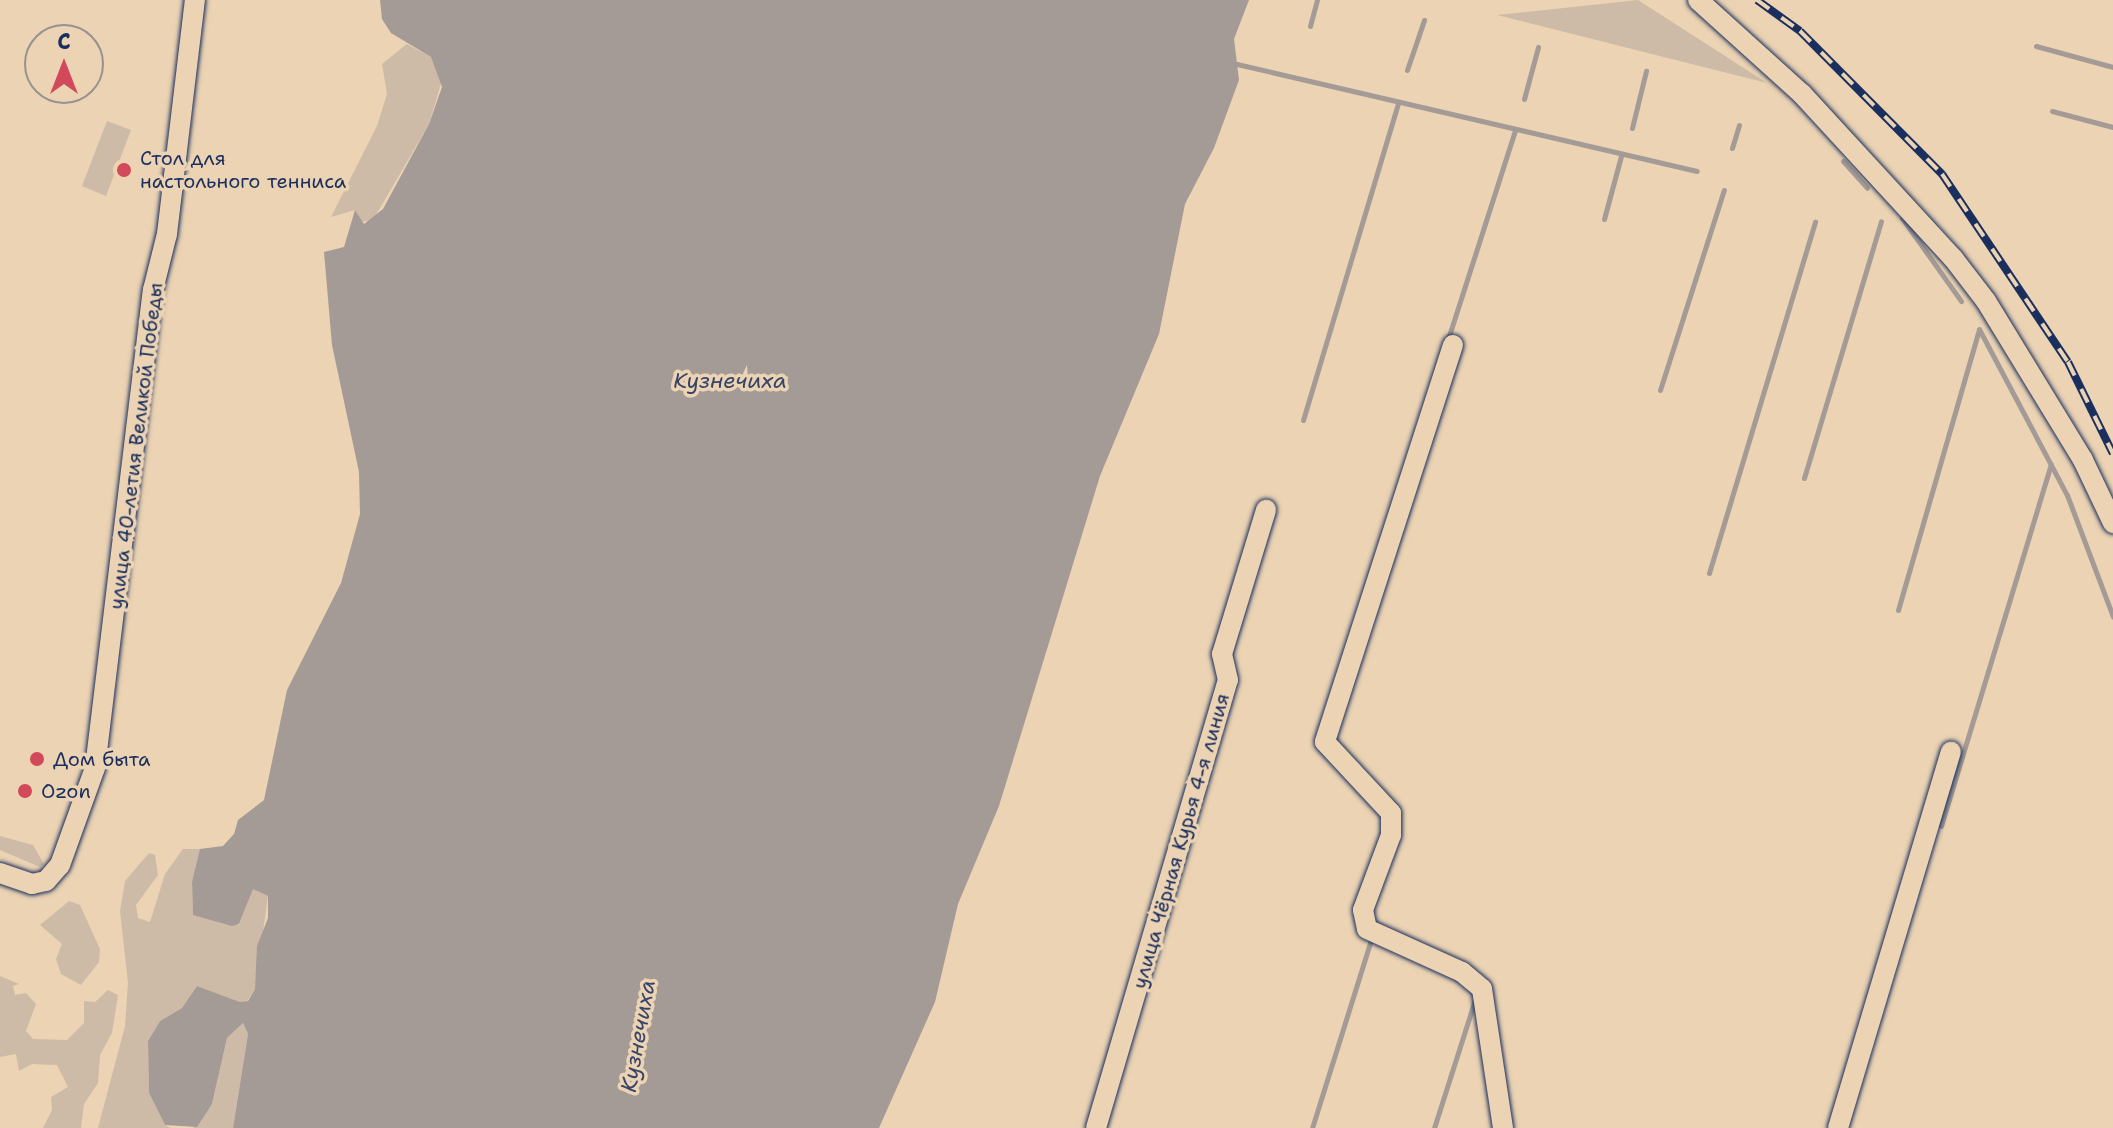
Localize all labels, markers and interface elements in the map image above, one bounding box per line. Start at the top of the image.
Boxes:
north arrow [24,24,104,104]
text: С [57,27,71,56]
place label: Стол для настольного тенниса [140,146,346,193]
marker: Стол для настольного тенниса [115,161,133,179]
street label: улица 40-летия Великой Победы [104,281,168,611]
water label: Кузнечиха [673,368,787,394]
street label: улица Чёрная Курья 4-я линия [1127,691,1235,991]
place label: Дом быта [53,747,150,771]
marker: Дом быта [28,750,46,768]
place label: Ozon [41,779,91,803]
marker: Ozon [16,782,34,800]
water label: Кузнечиха [615,978,661,1094]

